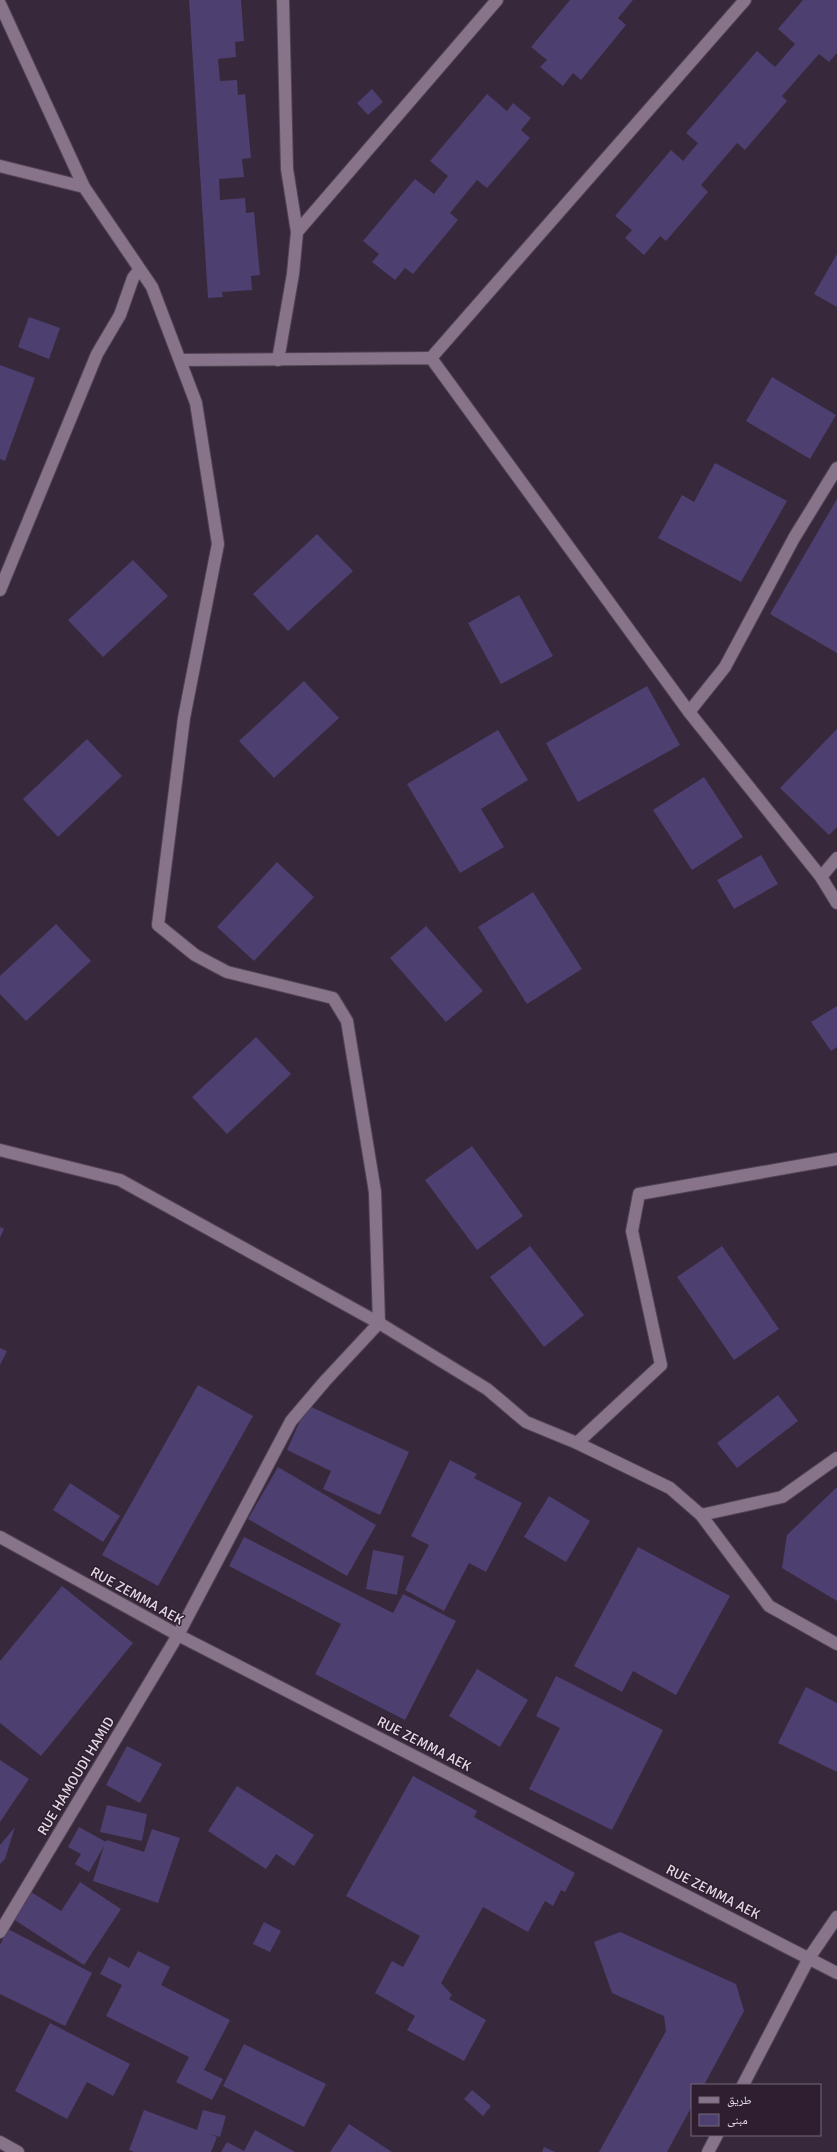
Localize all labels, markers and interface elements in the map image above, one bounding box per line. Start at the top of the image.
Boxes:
street label: RUE ZEMMA AEK [88,1563,187,1629]
street label: RUE ZEMMA AEK [374,1713,475,1775]
street label: RUE HAMOUDI HAMID [34,1714,118,1838]
street label: RUE ZEMMA AEK [663,1861,764,1923]
legend [691,2084,821,2136]
text: طريق [727,2093,752,2108]
text: مبنى [727,2113,748,2128]

